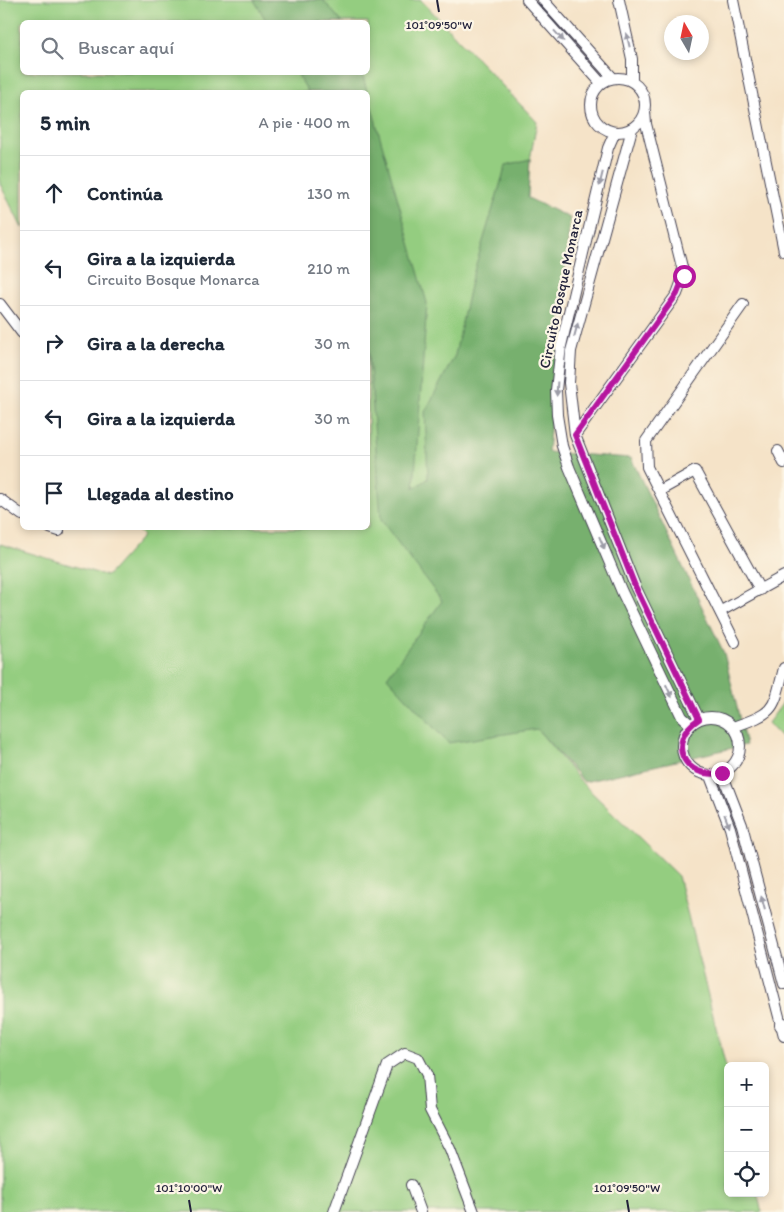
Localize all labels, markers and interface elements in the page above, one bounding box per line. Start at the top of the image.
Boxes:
north arrow [664,15,709,60]
text: 101°09'50"W [406,18,472,32]
search box [20,20,370,75]
one-way arrow [553,30,565,42]
one-way arrow [624,33,632,48]
icon: search [38,34,66,62]
text: Buscar aquí [78,36,174,59]
text: 5 min [40,110,90,135]
text: A pie · 400 m [259,113,350,132]
one-way arrow [597,171,605,186]
icon: ahead [40,179,68,207]
text: Continúa [87,182,163,205]
text: 130 m [307,184,350,203]
street label: Circuito Bosque Monarca [535,208,587,370]
text: Gira a la izquierda [87,247,235,270]
icon: left [40,254,68,282]
text: 210 m [307,259,350,278]
route start [673,265,696,288]
text: Circuito Bosque Monarca [87,270,260,289]
one-way arrow [572,323,580,338]
icon: right [40,329,68,357]
text: Gira a la derecha [87,332,225,355]
text: 30 m [314,334,350,353]
one-way arrow [553,381,561,397]
icon: left [40,404,68,432]
text: Gira a la izquierda [87,407,235,430]
text: 30 m [314,409,350,428]
icon: arrive [40,479,68,507]
text: Llegada al destino [87,482,234,505]
one-way arrow [598,536,606,550]
one-way arrow [666,684,674,698]
route end [711,762,734,785]
one-way arrow [723,814,731,829]
one-way arrow [759,895,767,910]
map controls [724,1062,769,1197]
button: + [724,1062,769,1107]
button: − [724,1107,769,1152]
button: locate [724,1152,769,1197]
text: 101°10'00"W [156,1181,222,1195]
text: 101°09'50"W [594,1181,660,1195]

